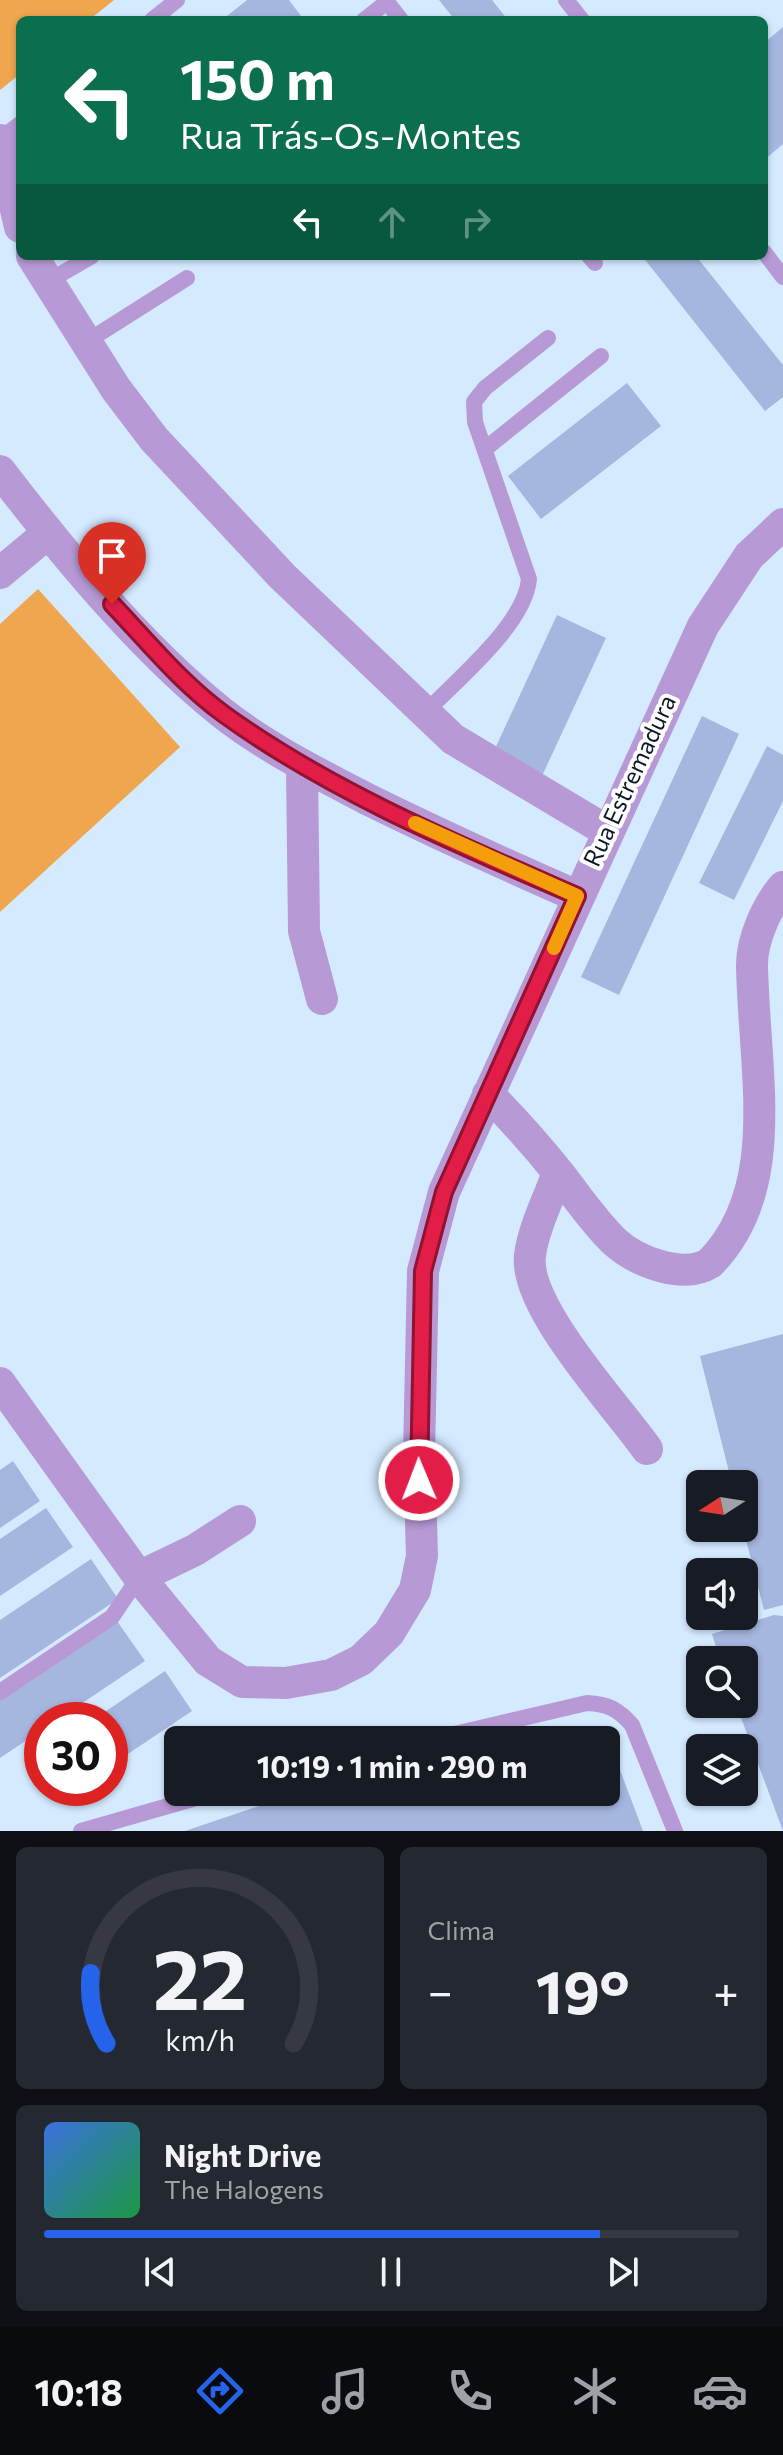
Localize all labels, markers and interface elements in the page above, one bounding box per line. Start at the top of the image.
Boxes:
text: 150 m [180,43,335,112]
icon: left [48,48,152,152]
text: Rua Trás-Os-Montes [180,112,521,156]
icon: left [286,200,330,244]
icon: ahead [370,200,414,244]
icon: right [454,200,498,244]
pin [78,522,146,604]
icon: arrive [90,534,134,578]
street label: Rua Estremadura [576,690,681,871]
position arrow [377,1438,461,1522]
north arrow [686,1470,758,1542]
map controls [686,1470,758,1806]
button: sound [686,1558,758,1630]
button: search [686,1646,758,1718]
speed limit sign: 30 [24,1702,128,1806]
button: layers [686,1734,758,1806]
text: 10:19 · 1 min · 290 m [257,1747,527,1784]
text: Clima [428,1914,495,1945]
text: 22 [152,1925,247,2027]
text: 19° [536,1953,630,2026]
text: − [428,1963,453,2017]
text: + [713,1963,739,2017]
text: km/h [165,2022,235,2057]
text: Night Drive [164,2136,321,2173]
text: The Halogens [164,2173,324,2204]
icon: previous [138,2250,182,2294]
icon: pause [369,2250,413,2294]
icon: next [601,2250,645,2294]
icon: directions [192,2363,248,2419]
icon: music [317,2363,373,2419]
icon: phone [442,2363,498,2419]
icon: climate [567,2363,623,2419]
icon: car [692,2363,748,2419]
text: 10:18 [35,2369,123,2413]

